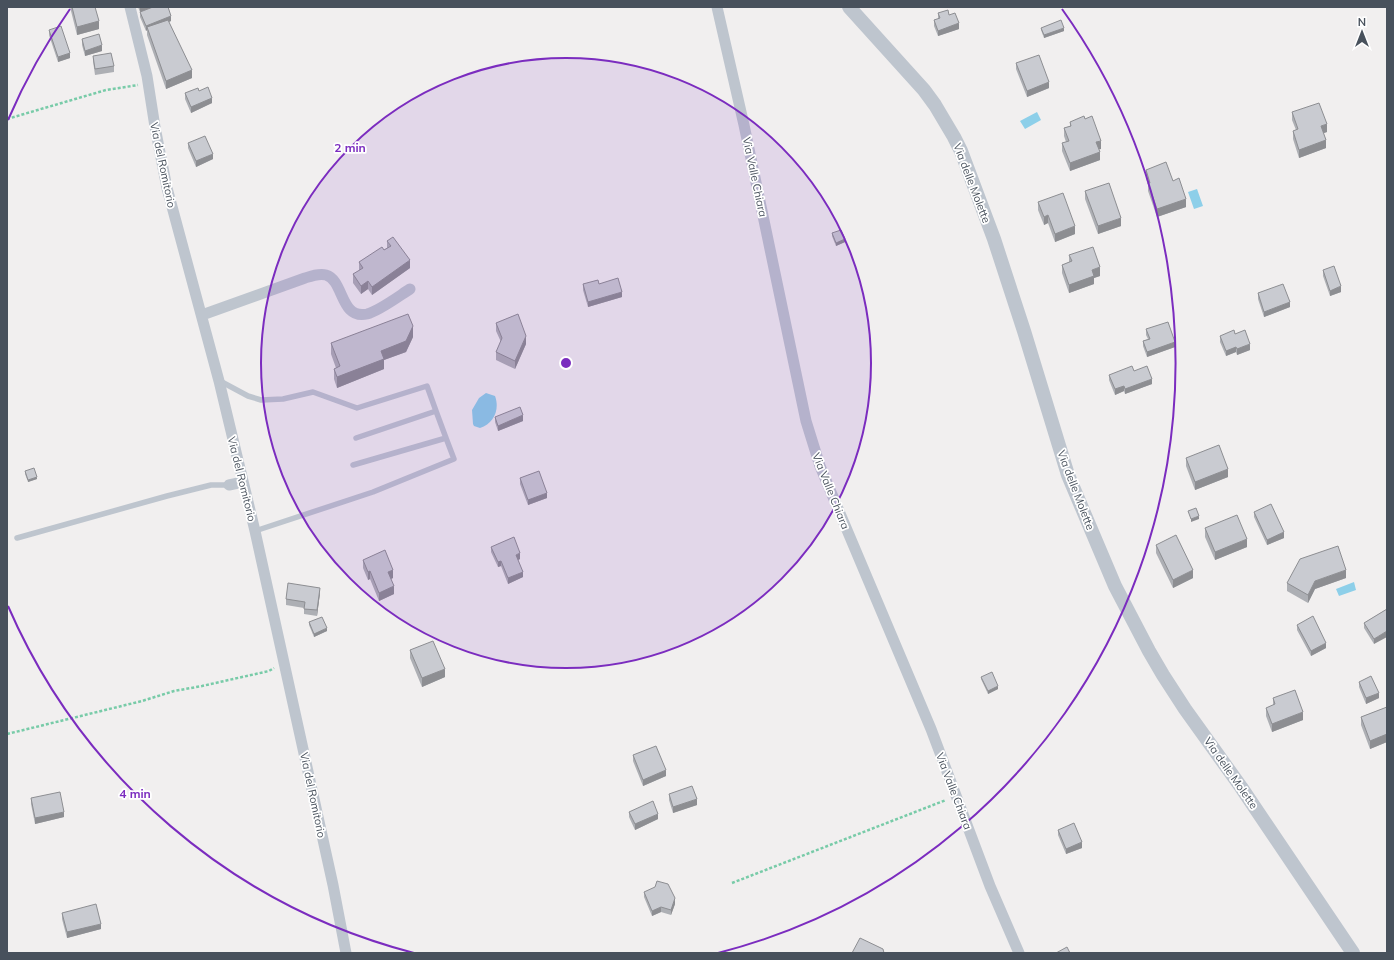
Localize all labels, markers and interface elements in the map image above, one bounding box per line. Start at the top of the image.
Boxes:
north arrow [1342,12,1382,52]
text: N [1358,15,1366,29]
street label: Via del Romitorio [147,121,179,209]
street label: Via Valle Chiara [740,136,770,218]
text: 2 min [334,140,366,155]
street label: Via delle Molette [950,141,994,225]
centre of rings [559,356,573,370]
street label: Via del Romitorio [225,435,259,523]
street label: Via delle Molette [1054,448,1098,532]
street label: Via Valle Chiara [809,451,853,531]
street label: Via delle Molette [1201,734,1261,812]
street label: Via del Romitorio [297,751,329,839]
street label: Via Valle Chiara [933,751,975,831]
text: 4 min [119,786,151,801]

